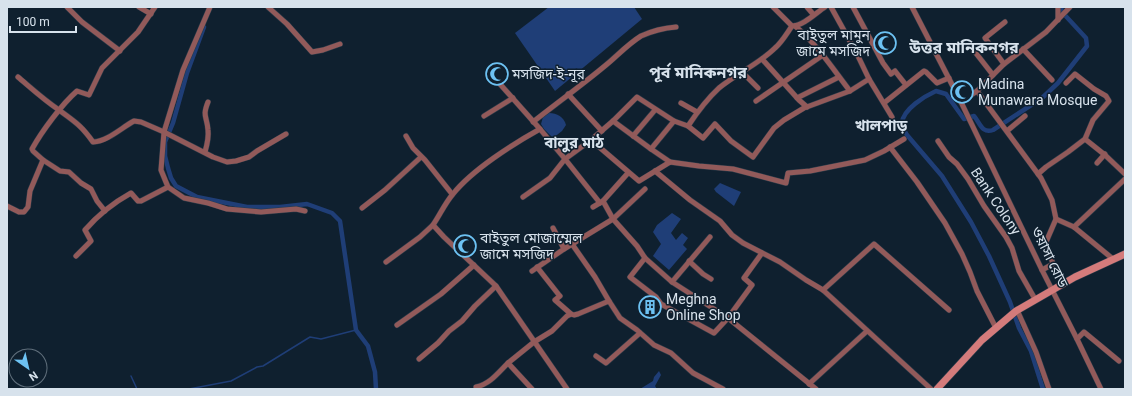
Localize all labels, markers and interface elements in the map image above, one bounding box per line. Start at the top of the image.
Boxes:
scale bar [10,8,76,34]
text: 100 m [16,15,50,29]
place label: বাইতুল মামুন জামে মসজিদ [795,27,871,59]
mosque icon: বাইতুল মামুন জামে মসজিদ [872,30,898,56]
district label: উত্তর মানিকনগর [908,38,1019,57]
mosque icon: মসজিদ-ই-নূর [484,61,510,87]
district label: পূর্ব মানিকনগর [649,62,747,83]
place label: মসজিদ-ই-নূর [511,66,585,83]
place label: Madina Munawara Mosque [978,76,1098,108]
mosque icon: Madina Munawara Mosque [949,79,975,105]
district label: খালপাড় [855,117,907,135]
district label: বালুর মাঠ [543,133,604,153]
street label: Bank Colony [968,164,1025,238]
street label: ওয়াসা রোড [1028,224,1072,291]
place label: বাইতুল মোজাম্মেল জামে মসজিদ [479,230,583,262]
mosque icon: বাইতুল মোজাম্মেল জামে মসজিদ [452,233,478,259]
place label: Meghna Online Shop [666,291,741,323]
building icon: Meghna Online Shop [637,294,663,320]
north arrow [8,348,48,388]
text: N [26,368,40,384]

